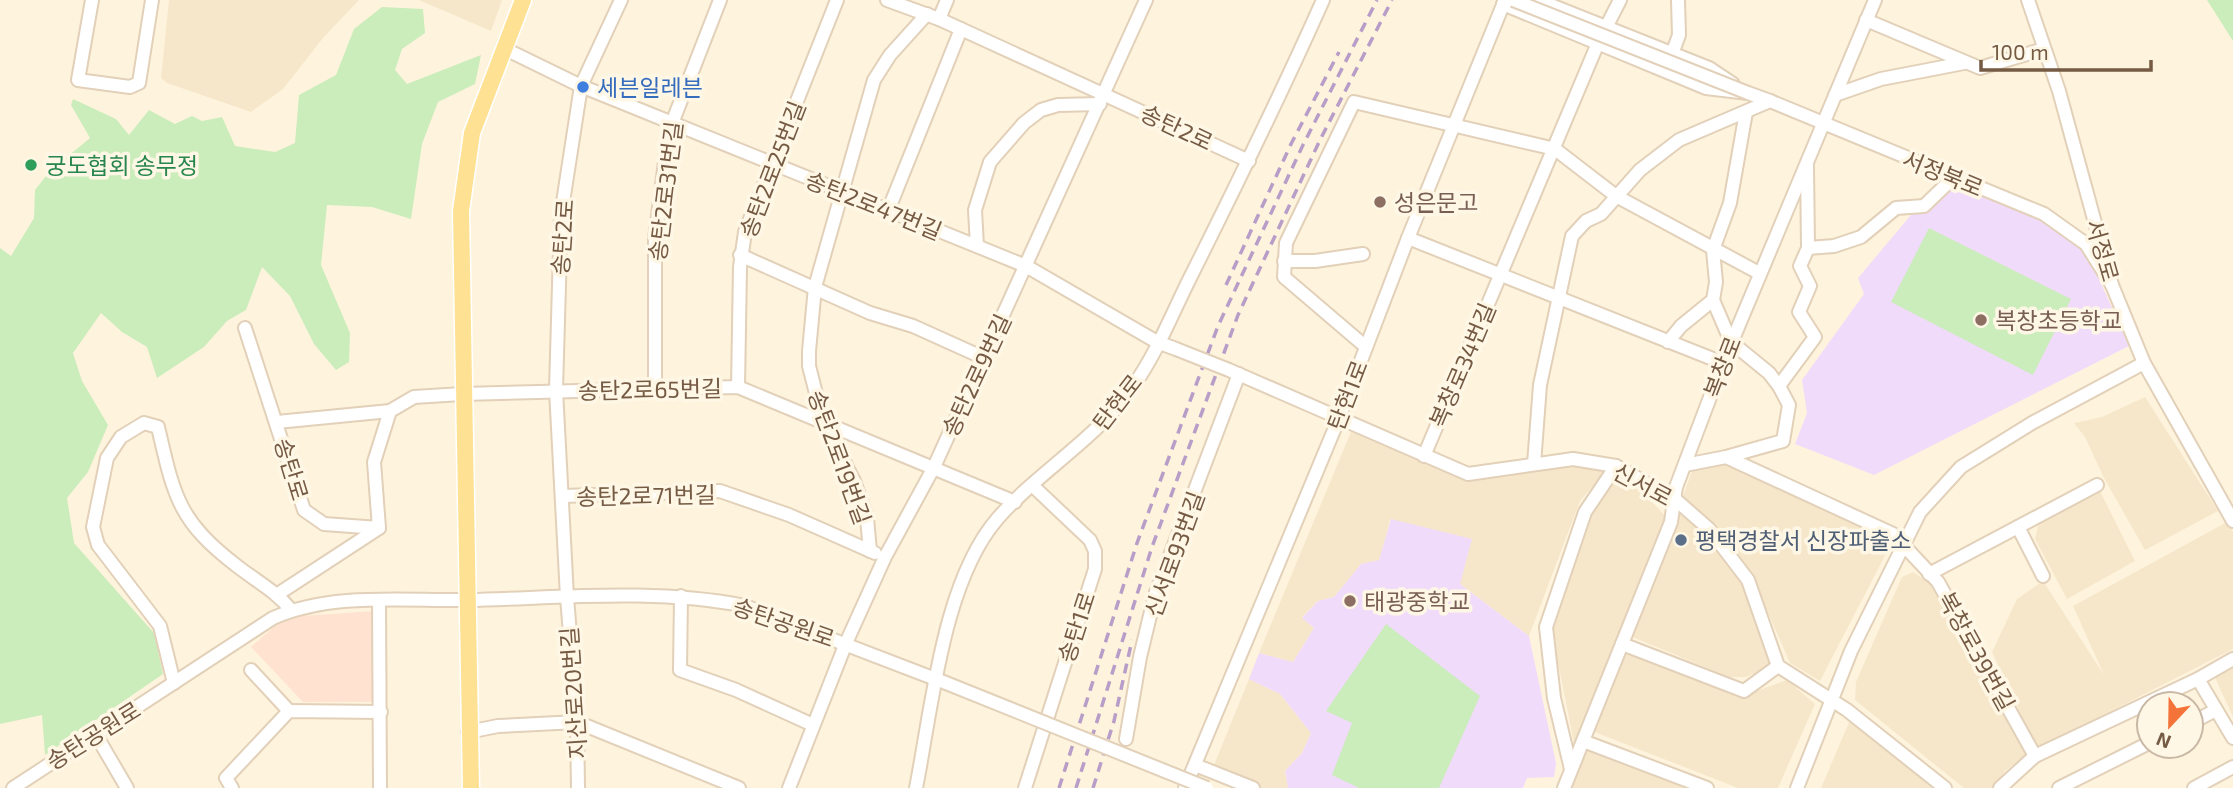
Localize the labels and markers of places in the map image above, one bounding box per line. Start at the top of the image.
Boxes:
place label: 세븐일레븐 [597,73,703,101]
marker: 세븐일레븐 [575,79,591,95]
place label: 궁도협회 송무정 [45,151,198,179]
marker: 궁도협회 송무정 [23,157,39,173]
place label: 성은문고 [1394,188,1479,216]
marker: 성은문고 [1372,194,1388,210]
place label: 복창초등학교 [1995,306,2122,334]
marker: 복창초등학교 [1973,312,1989,328]
place label: 평택경찰서 신장파출소 [1695,526,1912,554]
marker: 평택경찰서 신장파출소 [1673,532,1689,548]
place label: 태광중학교 [1364,587,1470,615]
marker: 태광중학교 [1342,593,1358,609]

